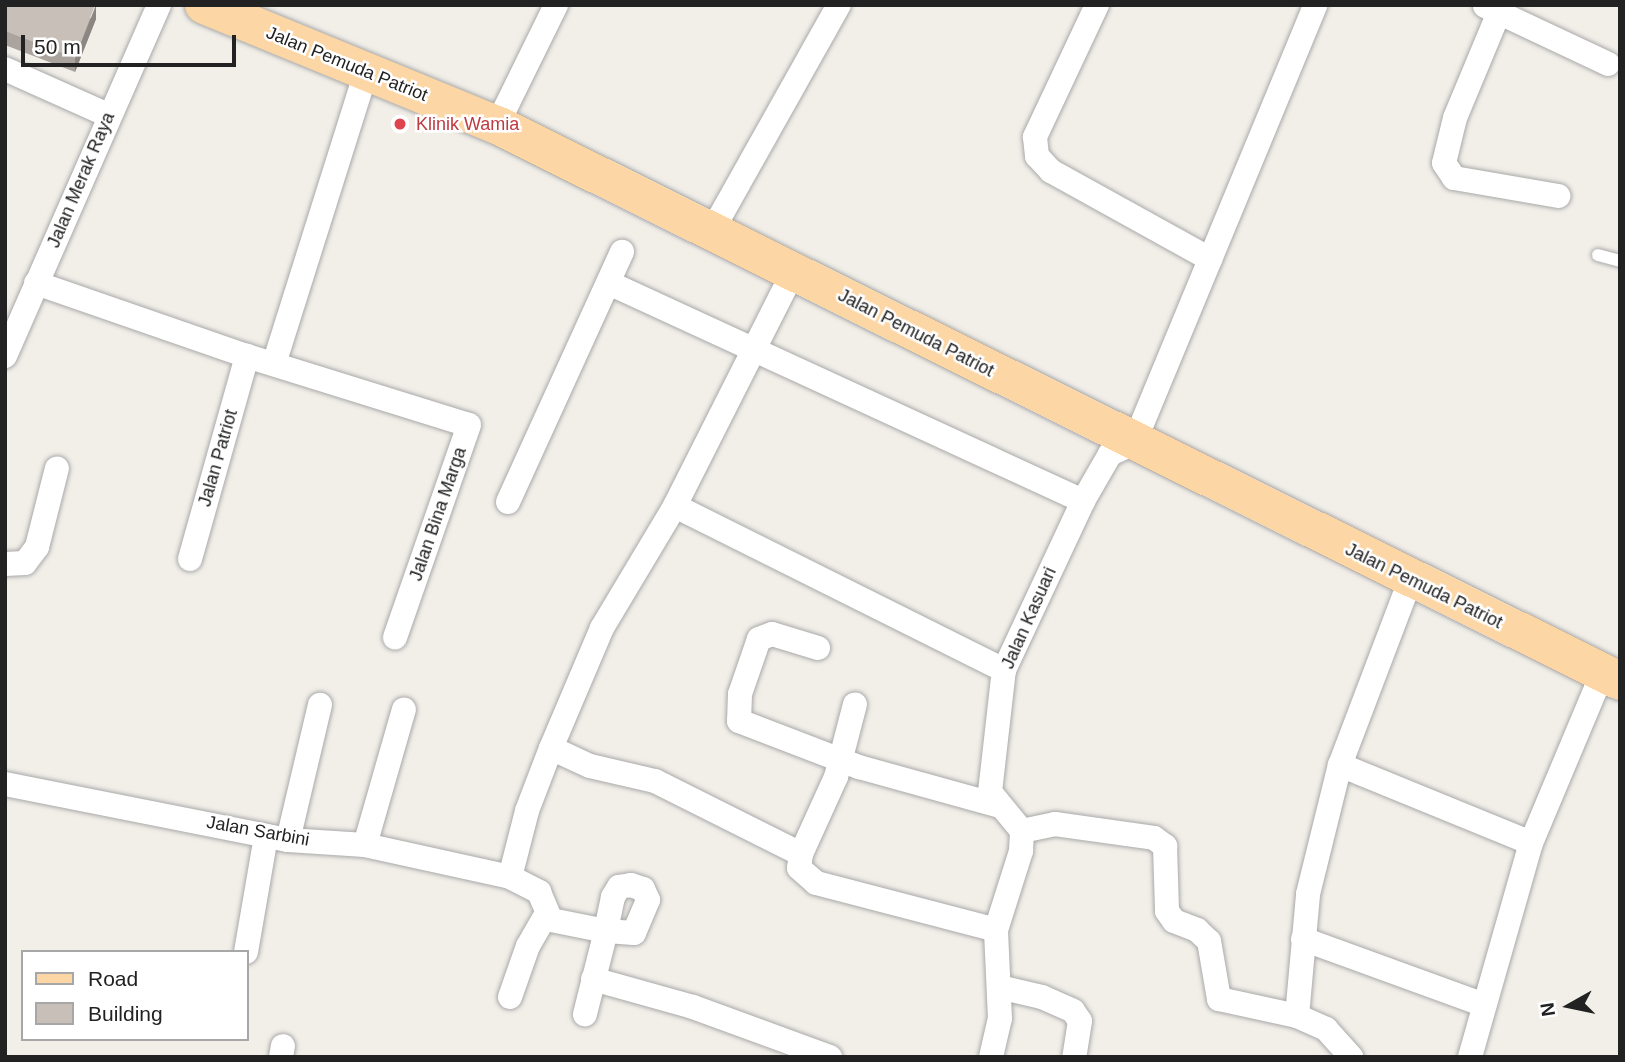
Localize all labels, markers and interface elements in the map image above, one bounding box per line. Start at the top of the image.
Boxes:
scale bar [24,21,240,65]
street label: Jalan Pemuda Patriot [263,22,431,106]
text: 50 m [34,35,81,58]
street label: Jalan Merak Raya [43,109,119,251]
place label: Klinik Wamia [416,113,519,135]
marker: Klinik Wamia [390,114,410,134]
street label: Jalan Pemuda Patriot [834,284,998,382]
street label: Jalan Patriot [194,407,242,509]
street label: Jalan Bina Marga [405,444,471,584]
street label: Jalan Pemuda Patriot [1342,539,1506,633]
street label: Jalan Kasuari [997,564,1061,672]
street label: Jalan Sarbini [205,811,311,851]
legend [21,950,248,1041]
text: Road [88,967,138,990]
north arrow [1534,971,1604,1041]
text: N [1536,1001,1559,1018]
text: Building [88,1002,163,1025]

